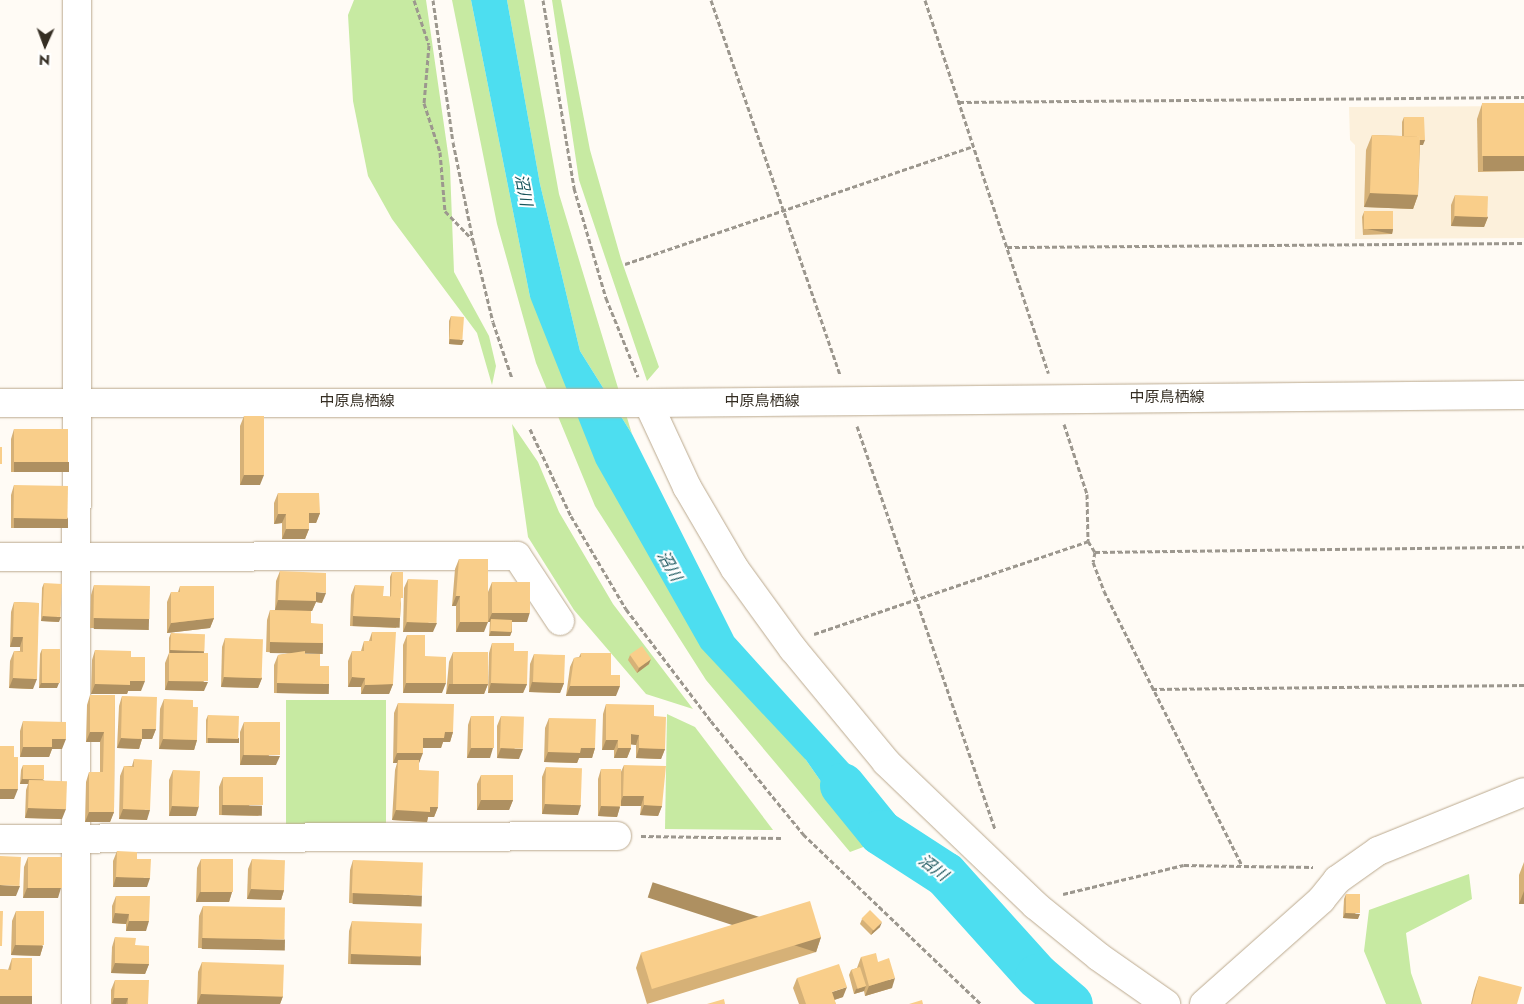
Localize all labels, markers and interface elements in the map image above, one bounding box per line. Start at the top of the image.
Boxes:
north arrow [20,20,70,70]
text: N [39,50,50,70]
water label: 沼川 [511,172,535,208]
street label: 中原鳥栖線 [1130,389,1204,407]
street label: 中原鳥栖線 [320,393,394,411]
street label: 中原鳥栖線 [725,393,799,411]
water label: 沼川 [653,547,685,585]
water label: 沼川 [914,851,952,885]

